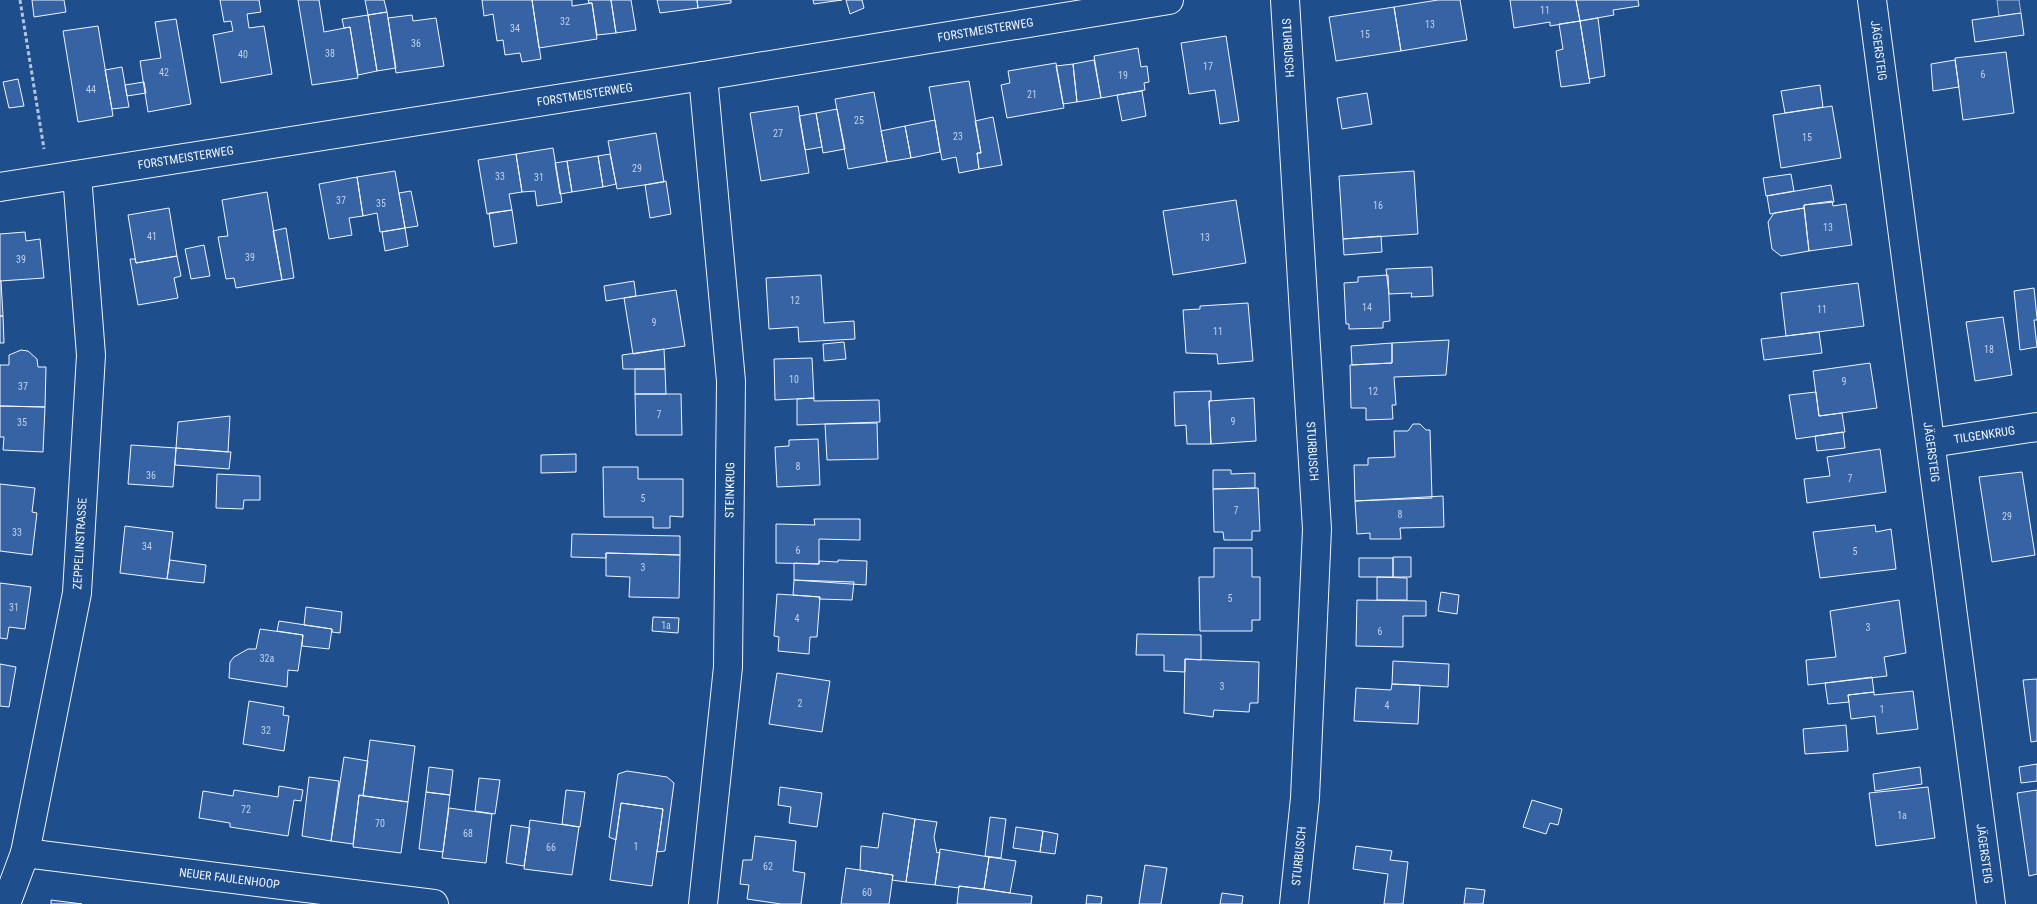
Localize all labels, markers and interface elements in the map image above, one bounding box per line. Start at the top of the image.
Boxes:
house number: 11 [1540,5,1550,16]
street label: FORSTMEISTERWEG [937,15,1035,45]
house number: 32 [560,16,570,27]
street label: STURBUSCH [1279,18,1297,78]
house number: 13 [1425,19,1435,30]
street label: JÄGERSTEIG [1868,20,1890,81]
house number: 34 [510,23,520,34]
house number: 15 [1360,29,1370,40]
house number: 36 [411,38,421,49]
house number: 38 [325,48,335,59]
house number: 40 [238,49,248,60]
house number: 17 [1203,61,1213,72]
house number: 42 [159,67,169,78]
house number: 6 [1981,69,1986,80]
house number: 19 [1118,70,1128,81]
street label: FORSTMEISTERWEG [536,80,634,109]
house number: 44 [86,84,96,95]
house number: 21 [1027,89,1037,100]
house number: 25 [854,115,864,126]
house number: 27 [773,128,783,139]
house number: 23 [953,131,963,142]
house number: 15 [1802,132,1812,143]
street label: FORSTMEISTERWEG [137,143,235,172]
house number: 29 [632,163,642,174]
house number: 33 [495,171,505,182]
house number: 31 [534,172,544,183]
house number: 37 [336,195,346,206]
house number: 35 [376,198,386,209]
house number: 16 [1373,200,1383,211]
house number: 13 [1823,222,1833,233]
house number: 41 [147,231,157,242]
house number: 13 [1200,232,1210,243]
house number: 39 [245,252,255,263]
house number: 39 [16,254,26,265]
house number: 12 [790,295,800,306]
house number: 14 [1362,302,1372,313]
house number: 11 [1817,304,1827,315]
house number: 9 [652,317,657,328]
house number: 11 [1213,326,1223,337]
house number: 18 [1984,344,1994,355]
house number: 10 [789,374,799,385]
house number: 9 [1842,376,1847,387]
house number: 37 [18,381,28,392]
house number: 12 [1368,386,1378,397]
house number: 7 [657,409,662,420]
house number: 9 [1231,416,1236,427]
house number: 35 [17,417,27,428]
street label: STURBUSCH [1304,421,1321,481]
street label: JÄGERSTEIG [1921,421,1942,483]
street label: TILGENKRUG [1953,423,2016,446]
house number: 8 [796,461,801,472]
street label: STEINKRUG [723,462,737,518]
house number: 36 [146,470,156,481]
house number: 7 [1848,473,1853,484]
house number: 5 [641,493,646,504]
street label: ZEPPELINSTRASSE [70,497,90,590]
house number: 7 [1234,505,1239,516]
house number: 8 [1398,509,1403,520]
house number: 29 [2002,511,2012,522]
house number: 33 [12,527,22,538]
house number: 34 [142,541,152,552]
house number: 6 [796,545,801,556]
house number: 5 [1853,546,1858,557]
house number: 3 [641,562,646,573]
house number: 5 [1228,593,1233,604]
house number: 31 [9,602,19,613]
house number: 4 [795,613,800,624]
house number: 1a [661,620,671,631]
house number: 3 [1866,622,1871,633]
house number: 6 [1378,626,1383,637]
house number: 32a [260,653,275,664]
house number: 3 [1220,681,1225,692]
house number: 2 [798,698,803,709]
house number: 4 [1385,700,1390,711]
house number: 1 [1880,704,1884,715]
house number: 32 [261,725,271,736]
house number: 72 [241,804,251,815]
house number: 1a [1897,810,1907,821]
house number: 70 [375,818,385,829]
street label: JÄGERSTEIG [1973,823,1995,885]
street label: STURBUSCH [1289,826,1309,886]
house number: 68 [463,828,473,839]
house number: 1 [634,841,638,852]
house number: 66 [546,842,556,853]
house number: 62 [763,861,773,872]
street label: NEUER FAULENHOOP [178,865,281,892]
house number: 60 [862,887,872,898]

